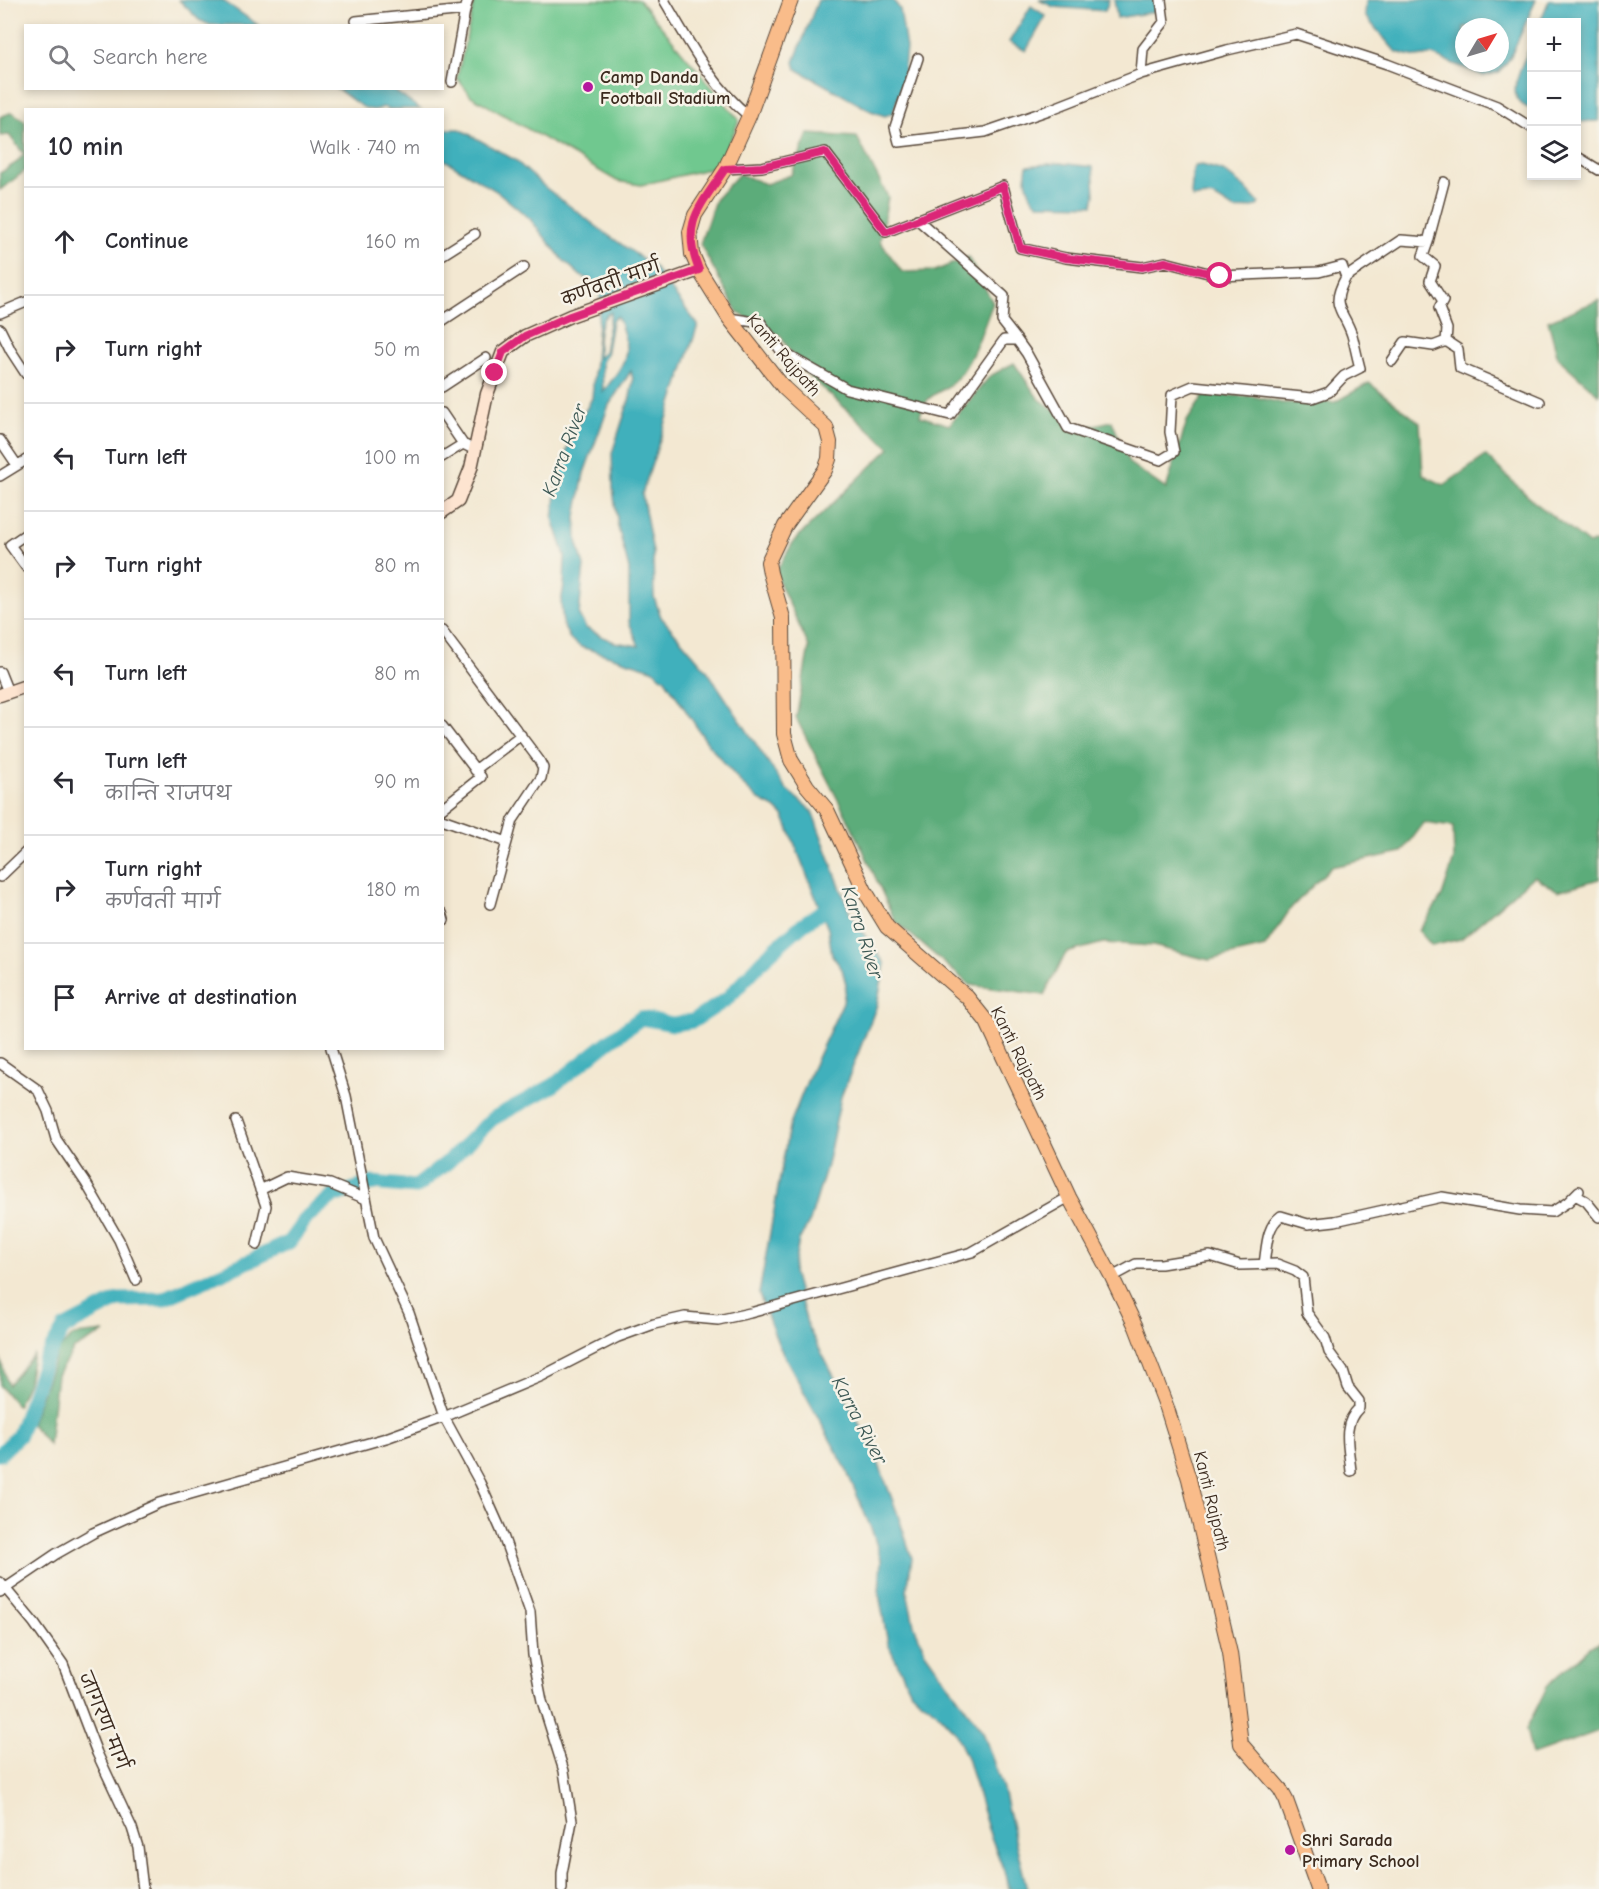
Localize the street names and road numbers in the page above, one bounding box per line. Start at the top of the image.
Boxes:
street label: कर्णवती मार्ग [557,252,665,311]
street label: Kanti Rajpath [742,310,825,401]
street label: Kanti Rajpath [986,1003,1051,1104]
street label: Kanti Rajpath [1189,1449,1234,1553]
street label: जागरण मार्ग [74,1667,137,1774]

